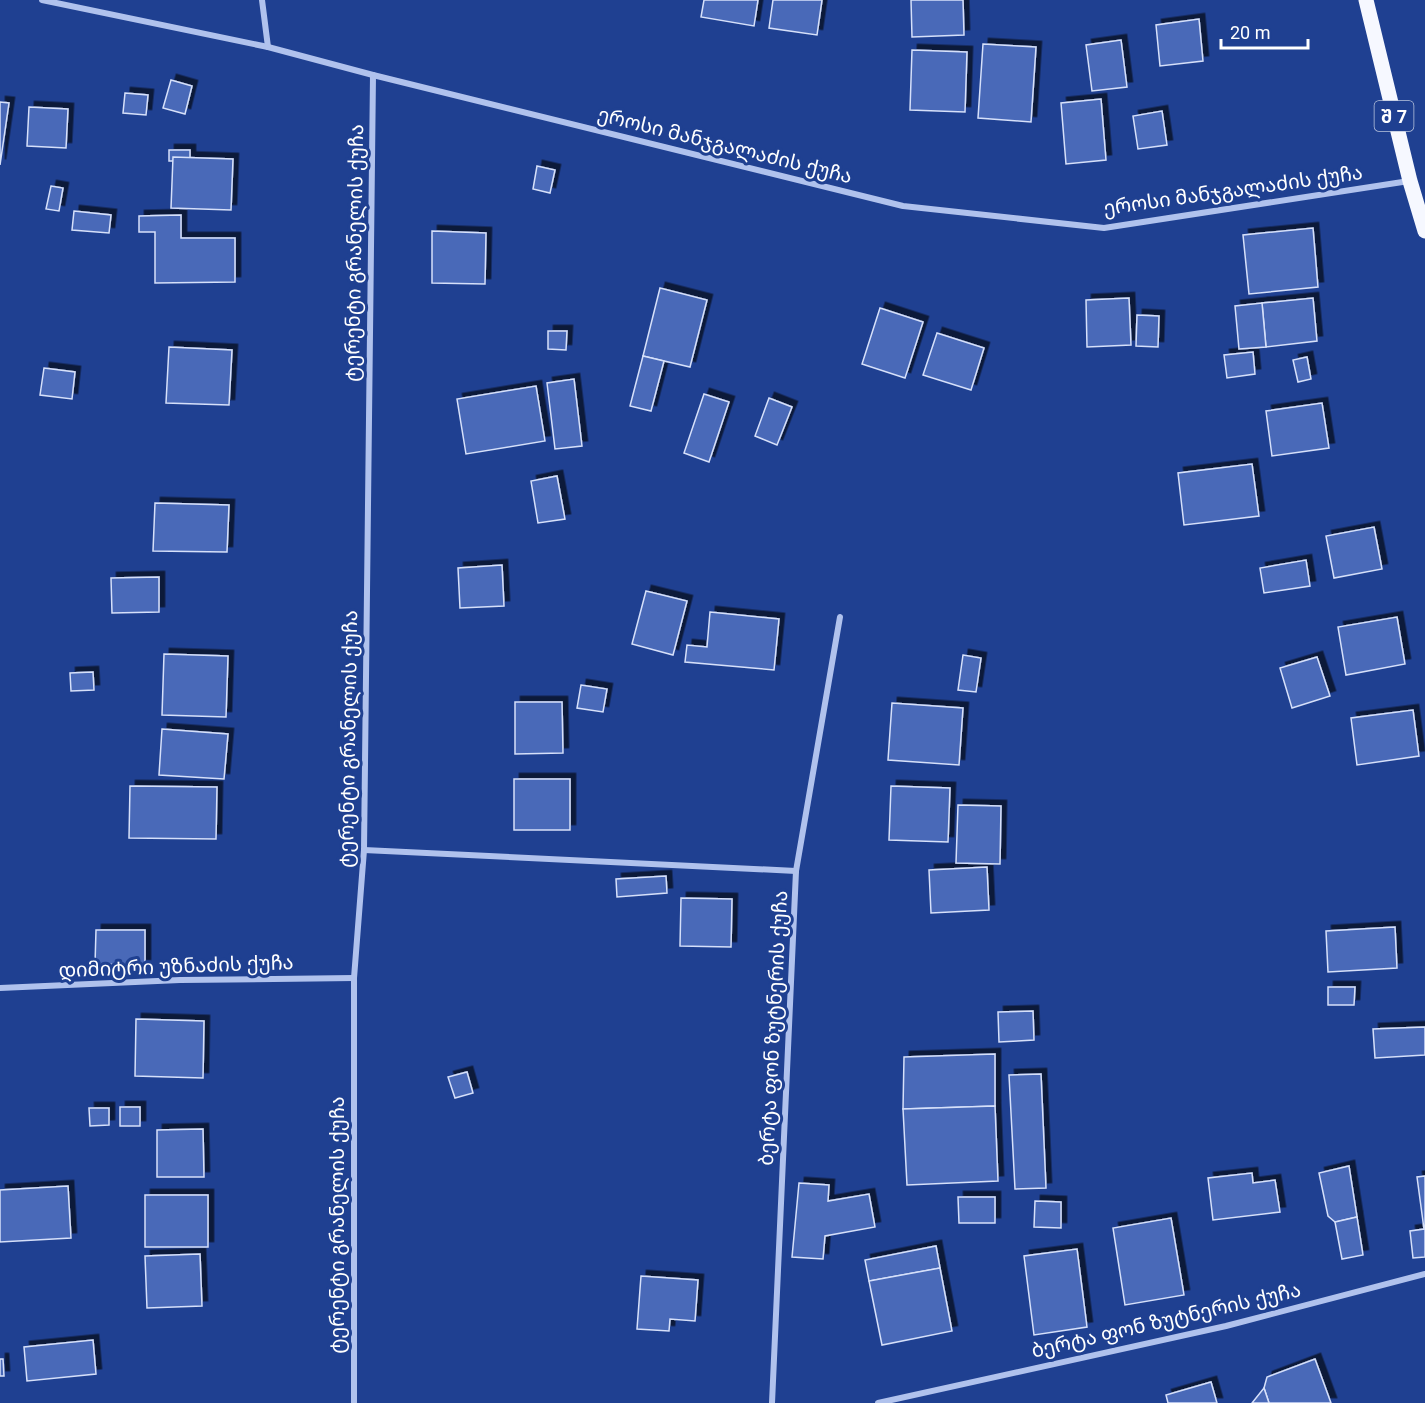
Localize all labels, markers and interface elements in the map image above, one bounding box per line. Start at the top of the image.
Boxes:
scale bar [1221,12,1308,50]
text: 20 m [1230,22,1270,43]
road number: შ 7 [1374,101,1414,131]
street label: ეროსი მანჯგალაძის ქუჩა [595,102,855,189]
street label: ტერენტი გრანელის ქუჩა [340,124,369,382]
street label: ეროსი მანჯგალაძის ქუჩა [1102,160,1364,221]
street label: ტერენტი გრანელის ქუჩა [334,610,363,868]
street label: ბერტა ფონ ზუტნერის ქუჩა [754,890,792,1166]
street label: დიმიტრი უზნაძის ქუჩა [58,950,294,983]
street label: ტერენტი გრანელის ქუჩა [325,1096,350,1354]
street label: ბერტა ფონ ზუტნერის ქუჩა [1029,1277,1303,1363]

